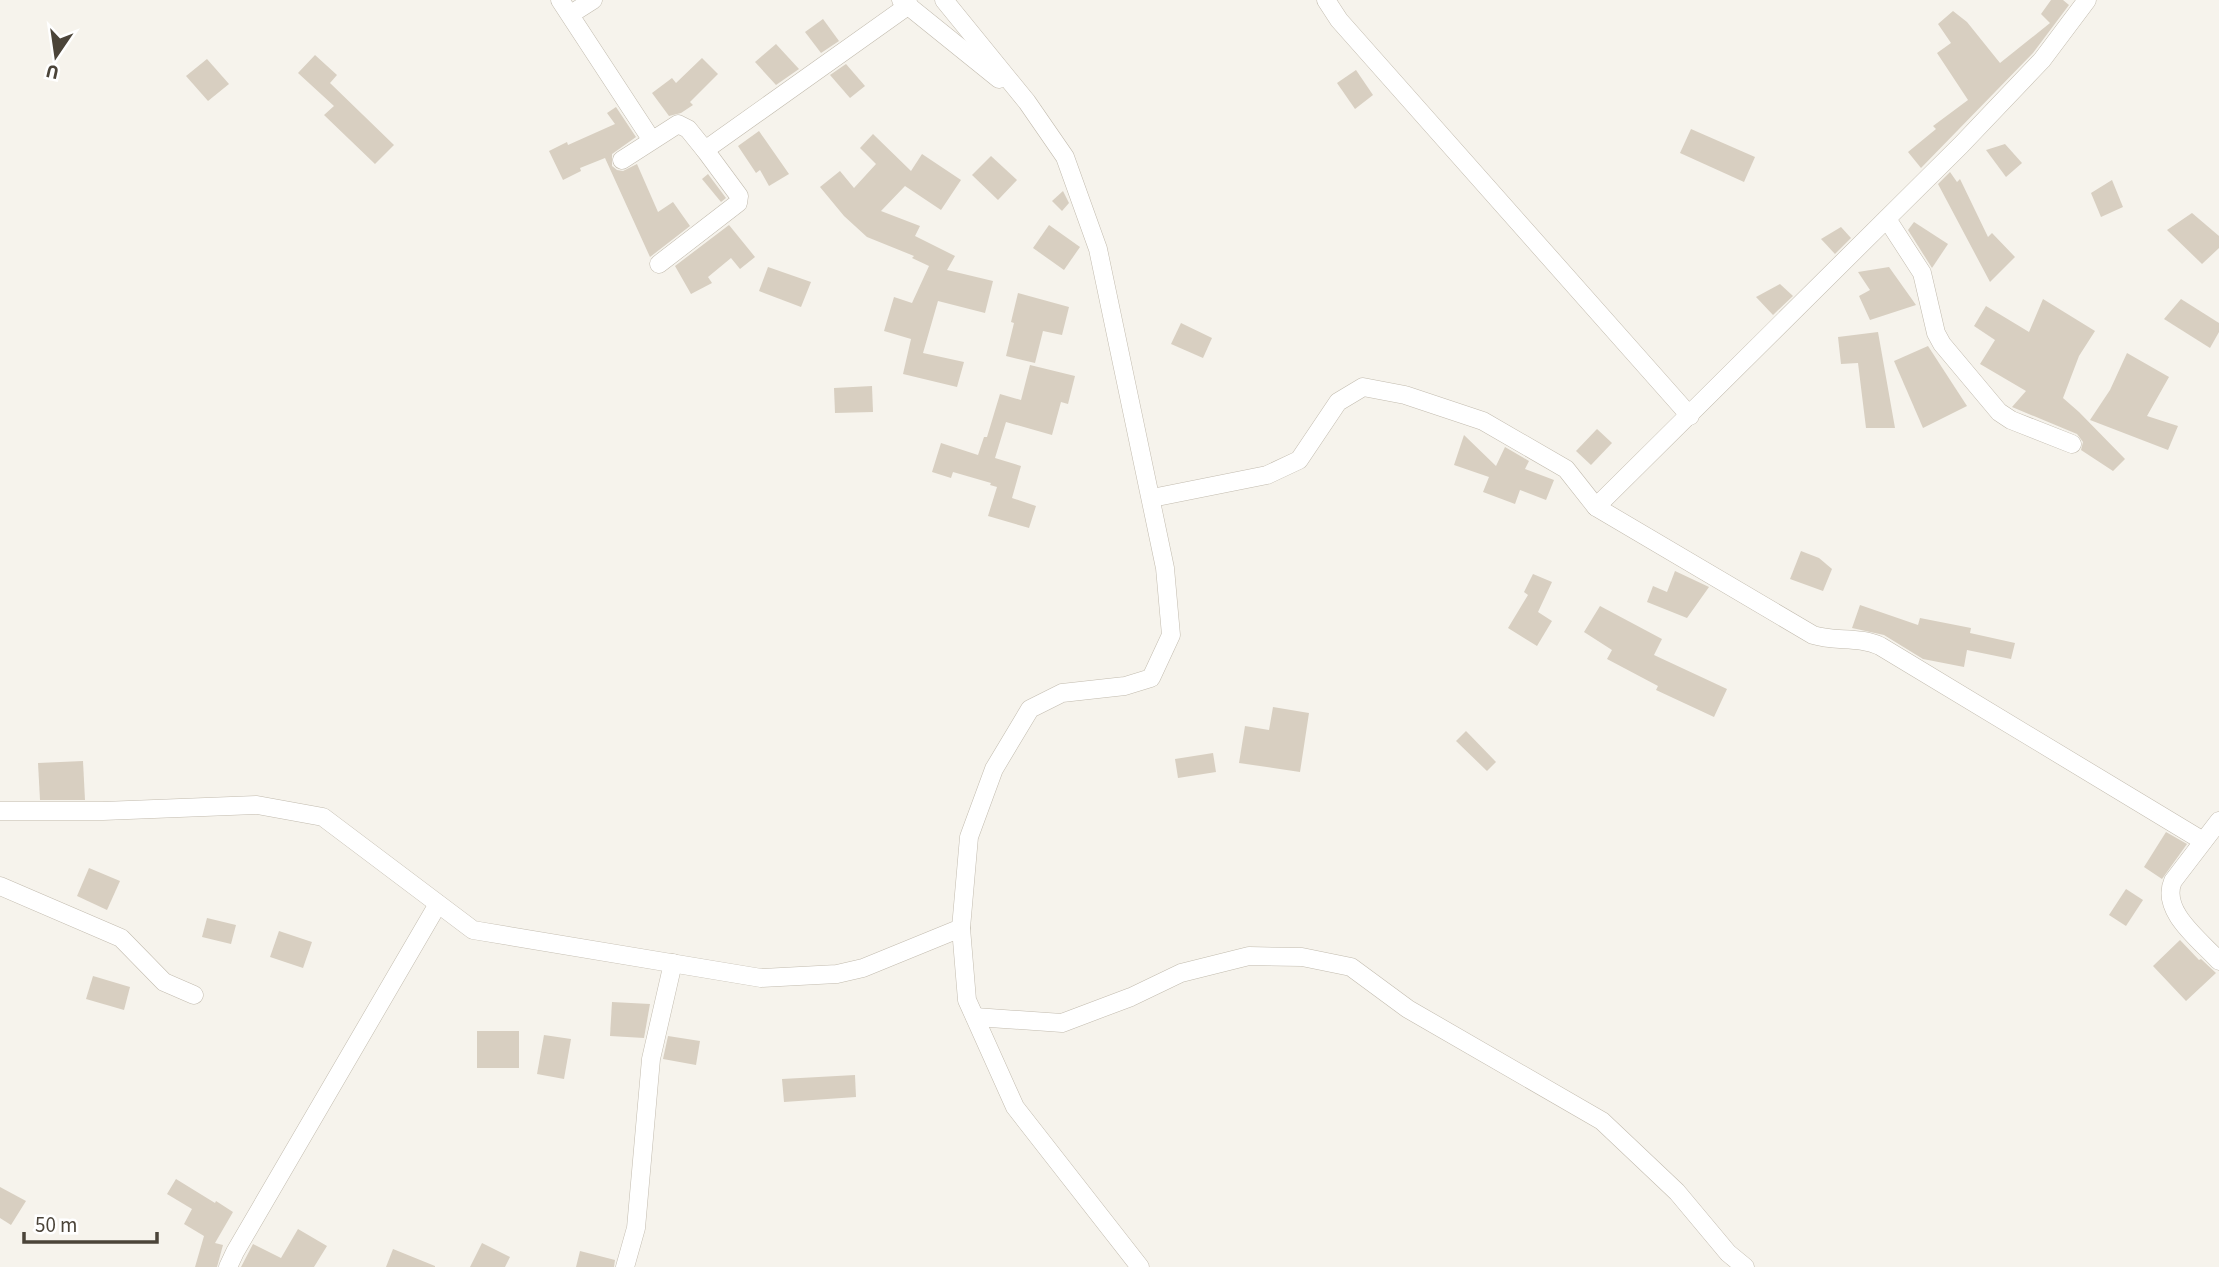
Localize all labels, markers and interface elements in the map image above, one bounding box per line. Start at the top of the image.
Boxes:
north arrow [21,21,91,91]
text: U [43,57,62,86]
scale bar [24,1200,158,1244]
text: 50 m [35,1210,77,1240]

